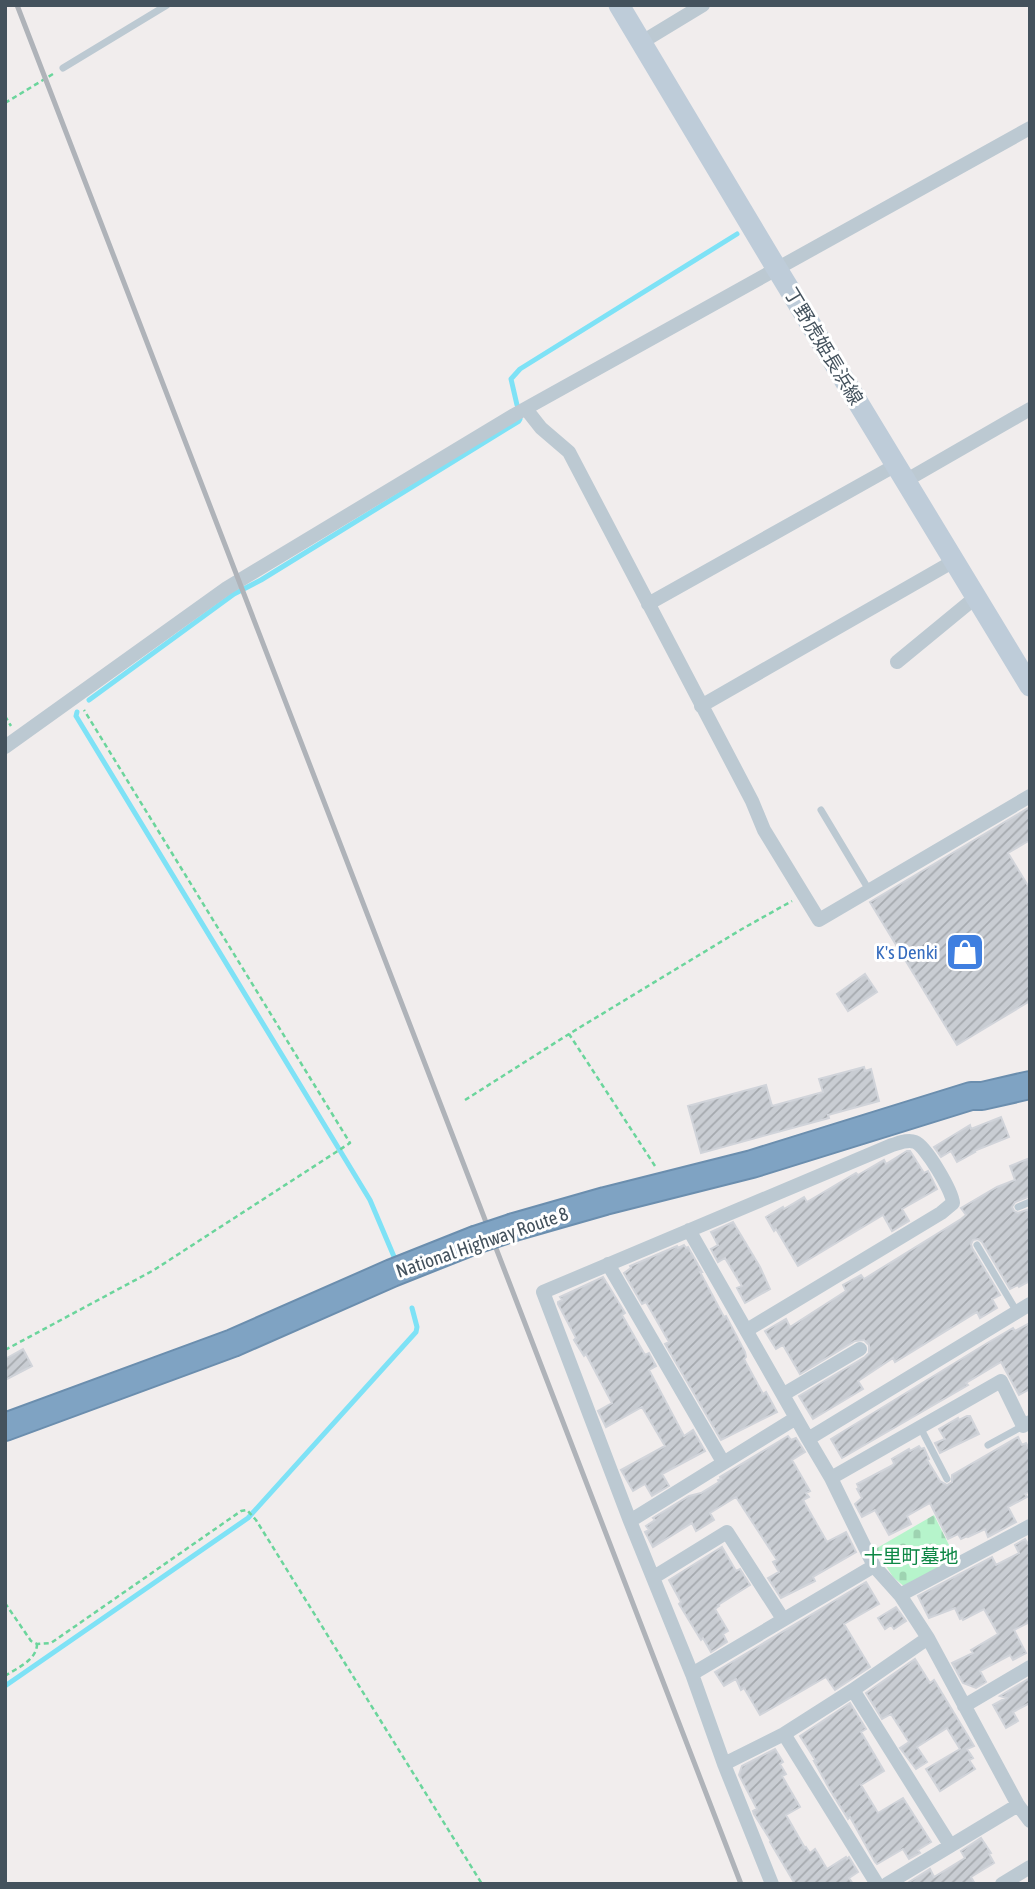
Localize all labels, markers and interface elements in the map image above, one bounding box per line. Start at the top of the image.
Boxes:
street label: 丁野虎姫長浜線 [780,283,868,409]
shop icon: K's Denki [944,931,986,973]
place label: K's Denki [876,941,938,963]
street label: National Highway Route 8 [393,1202,571,1282]
park label: 十里町墓地 [863,1545,959,1567]

